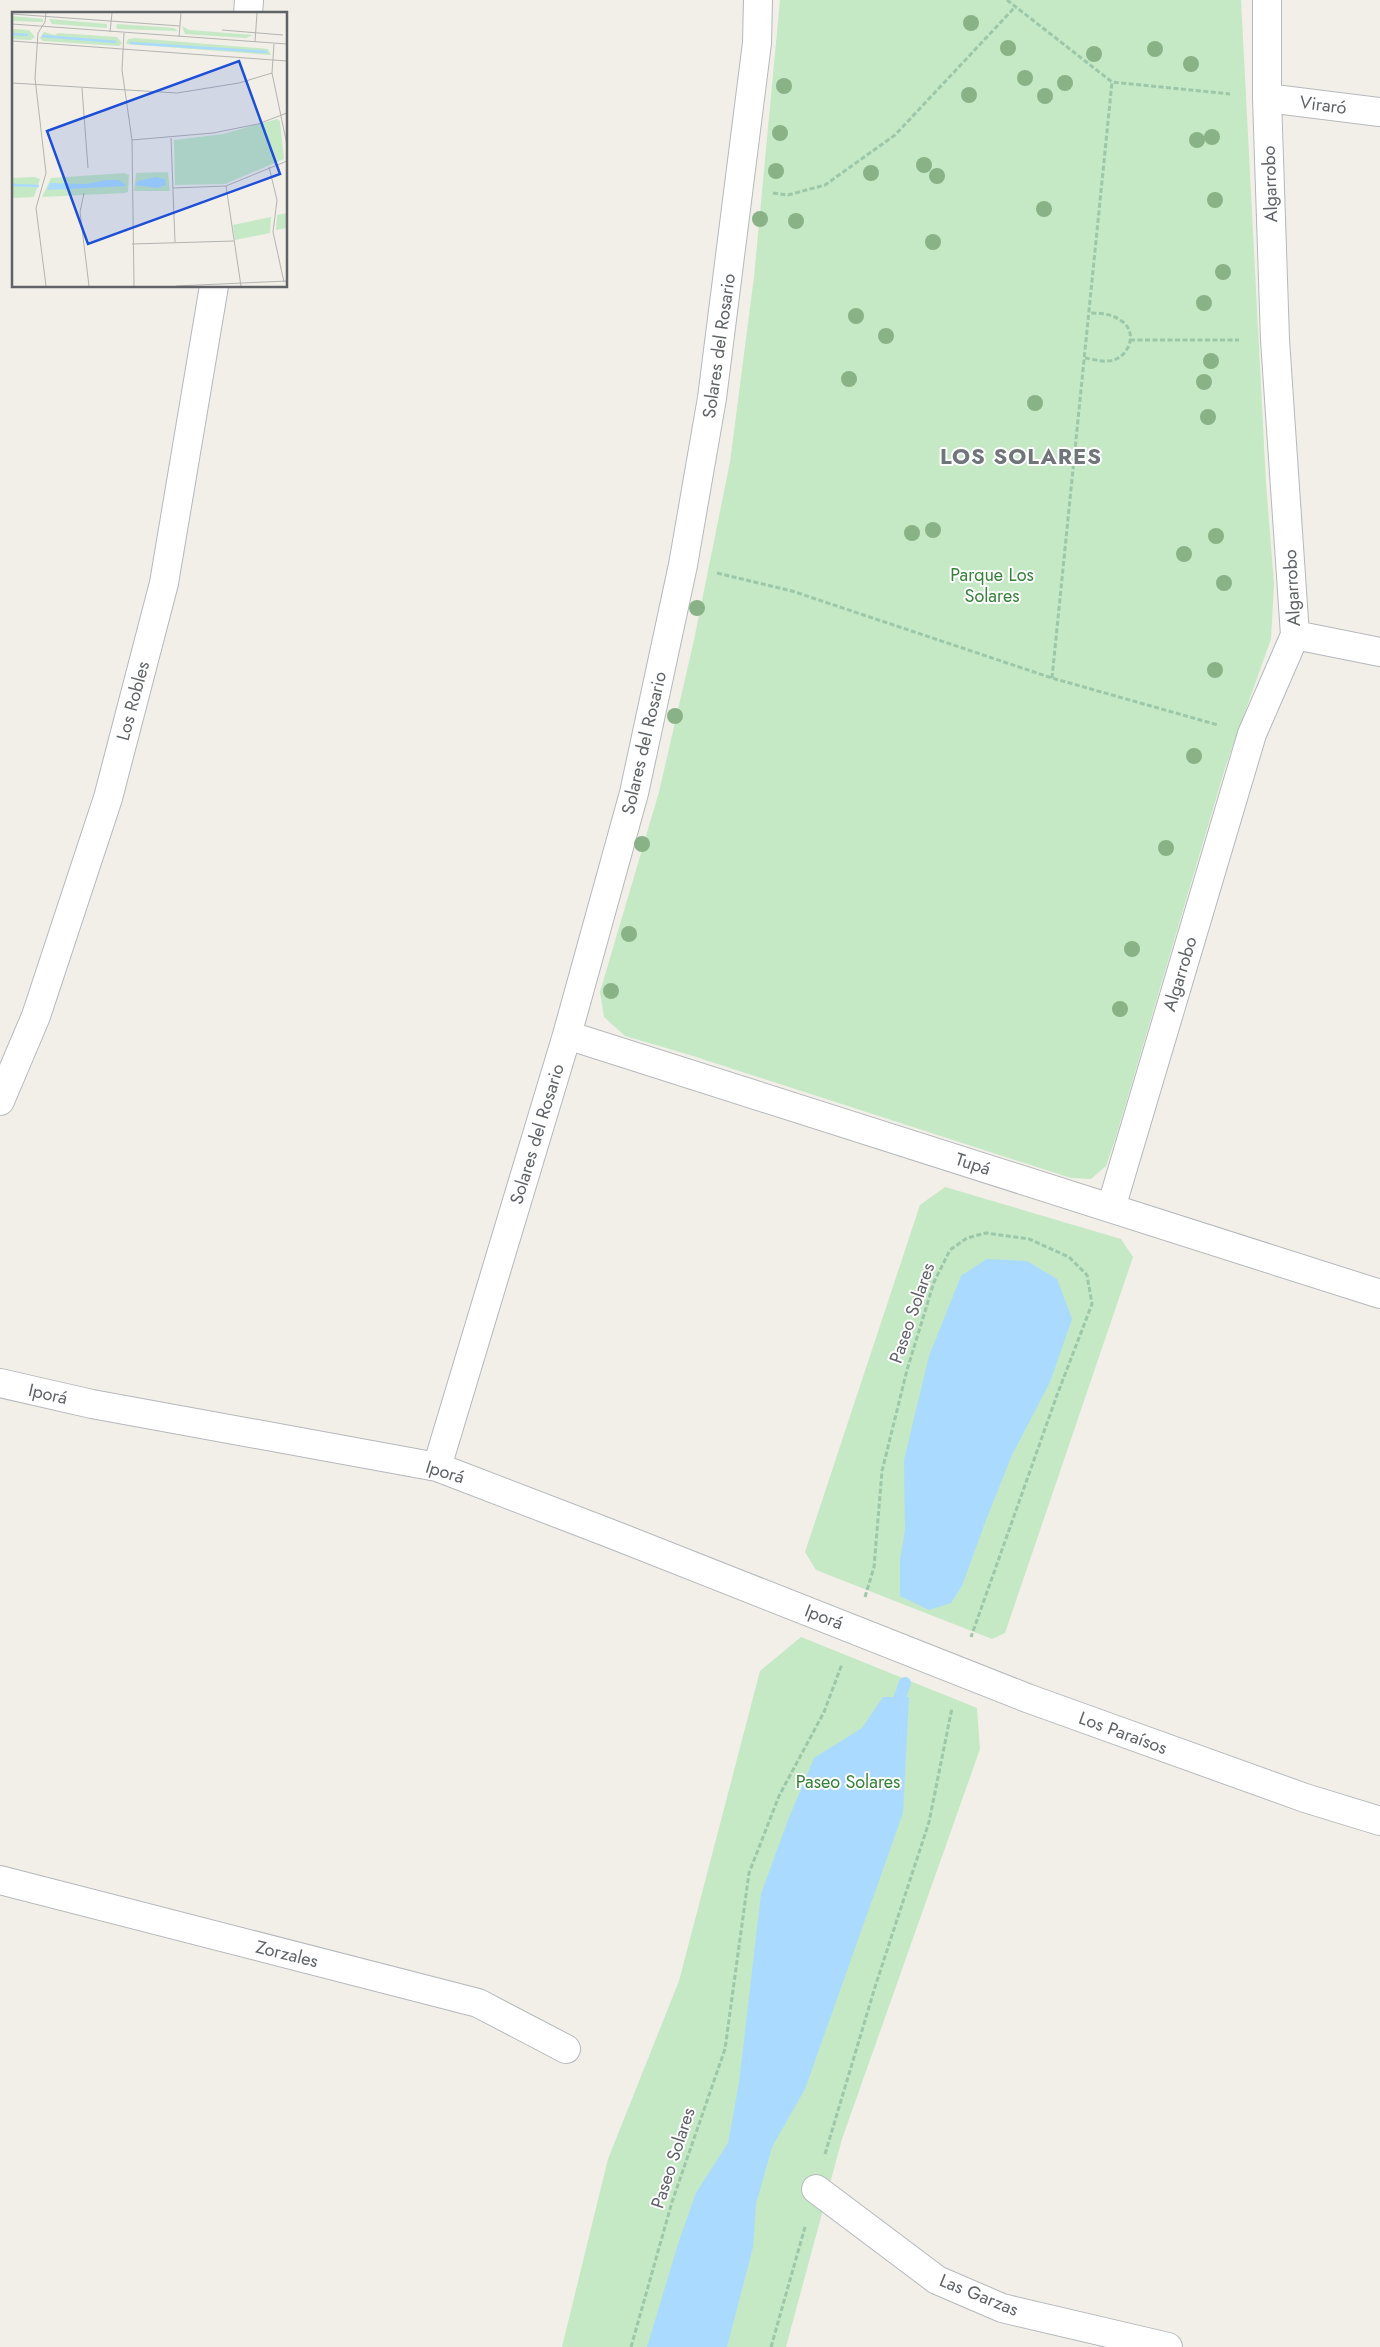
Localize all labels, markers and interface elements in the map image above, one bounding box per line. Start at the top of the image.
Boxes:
inset map [12,12,288,288]
street label: Viraró [1298,89,1348,121]
street label: Algarrobo [1256,145,1284,223]
street label: Solares del Rosario [696,272,742,420]
district label: LOS SOLARES [940,440,1102,472]
street label: Algarrobo [1277,549,1307,627]
park label: Parque Los Solares [950,562,1034,609]
street label: Los Robles [110,658,156,744]
street label: Solares del Rosario [615,669,673,817]
street label: Algarrobo [1156,933,1204,1015]
street label: Solares del Rosario [503,1060,571,1208]
street label: Tupá [952,1146,994,1182]
street label: Paseo Solares [883,1259,941,1367]
street label: Iporá [26,1377,70,1411]
street label: Iporá [422,1454,468,1490]
street label: Iporá [801,1598,847,1636]
street label: Los Paraísos [1075,1705,1171,1761]
park label: Paseo Solares [796,1769,900,1795]
street label: Zorzales [253,1934,321,1974]
street label: Paseo Solares [644,2104,702,2212]
street label: Las Garzas [936,2267,1022,2323]

